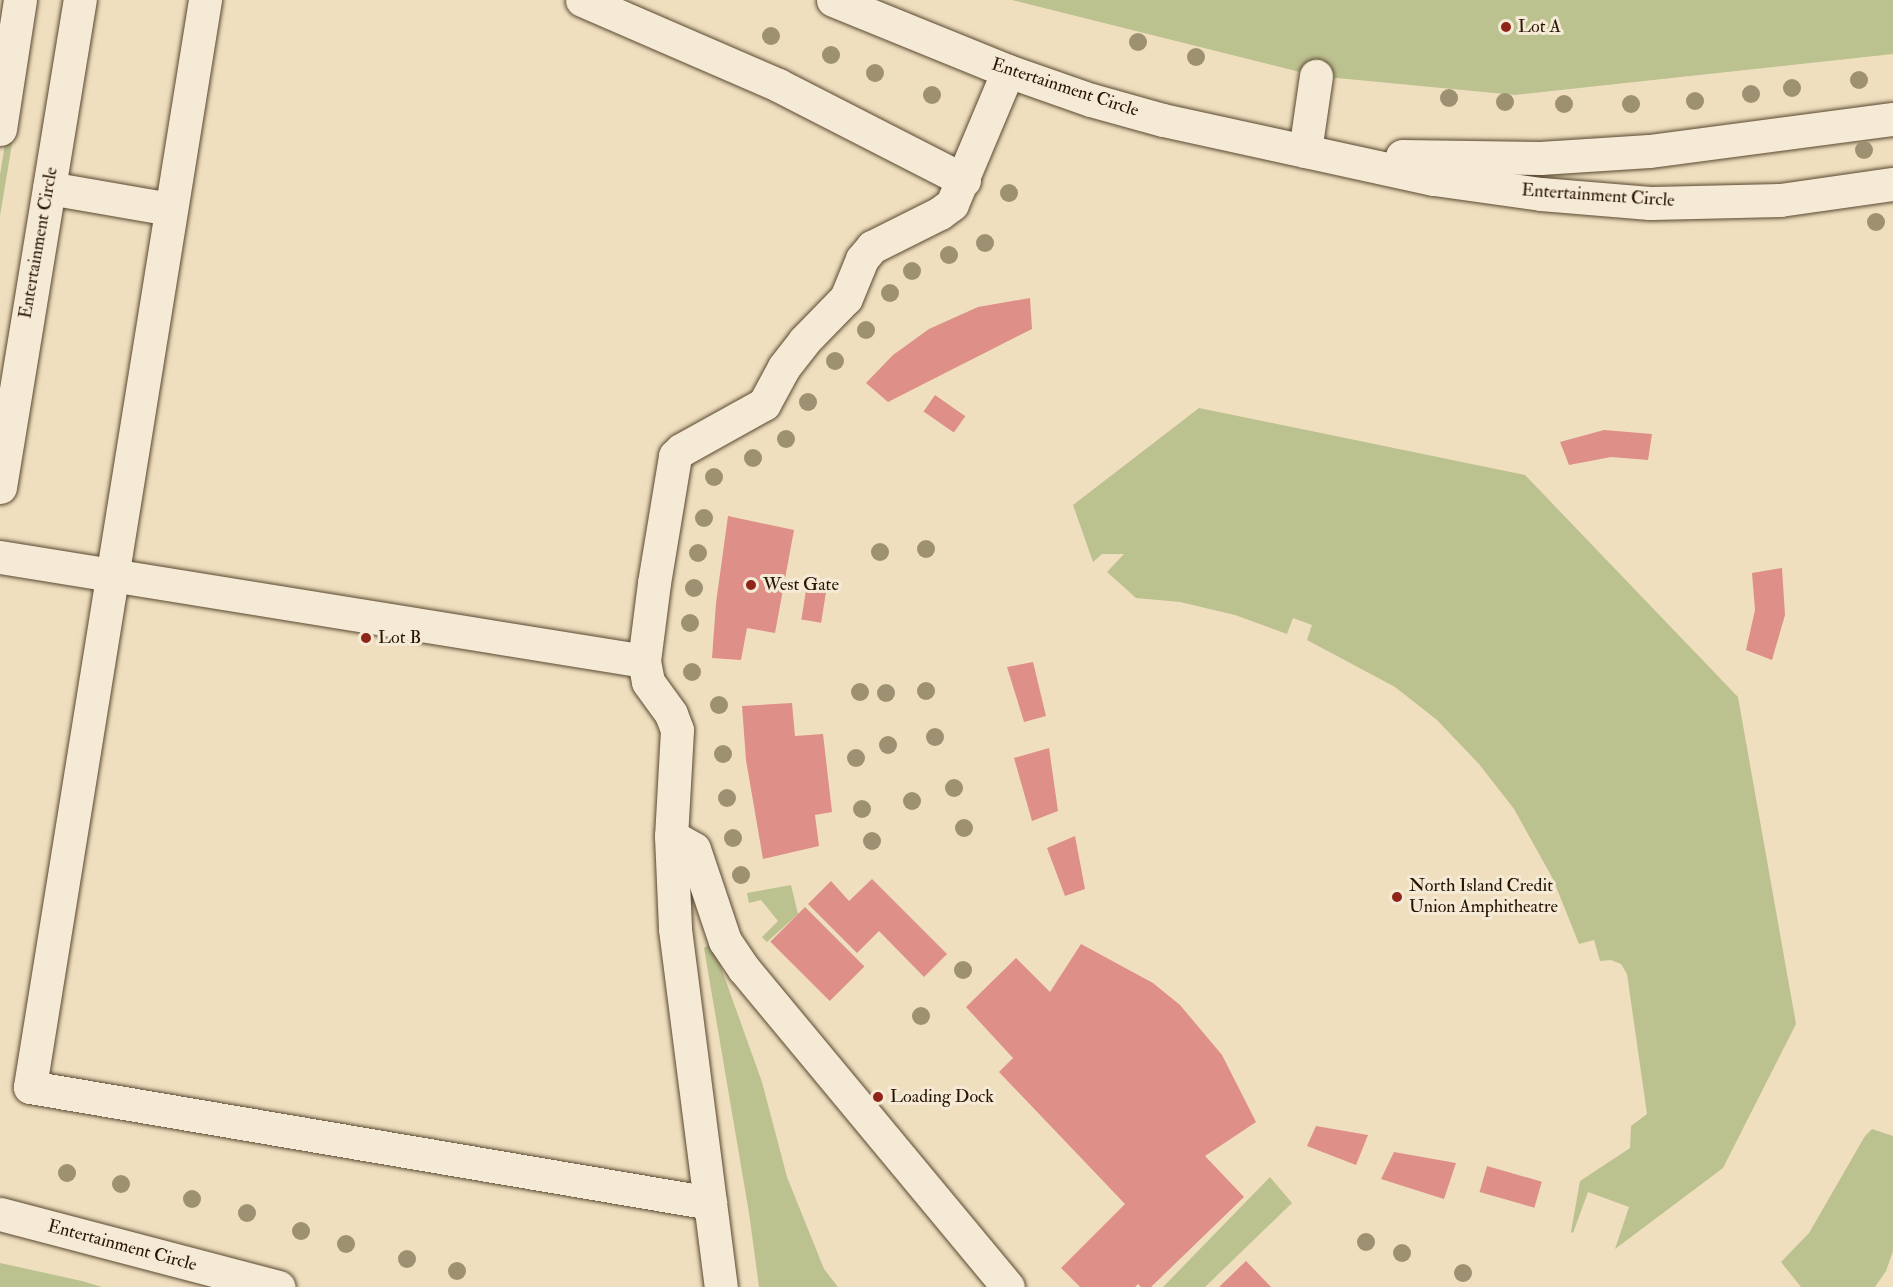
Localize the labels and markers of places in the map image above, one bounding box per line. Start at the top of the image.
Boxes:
place label: Lot A [1518,16,1561,38]
marker: Lot A [1499,20,1513,34]
place label: West Gate [763,574,839,596]
marker: West Gate [744,578,758,592]
place label: Lot B [378,627,421,649]
marker: Lot B [359,631,373,645]
place label: North Island Credit Union Amphitheatre [1409,876,1558,918]
marker: North Island Credit Union Amphitheatre [1390,890,1404,904]
place label: Loading Dock [890,1086,994,1108]
marker: Loading Dock [871,1090,885,1104]

